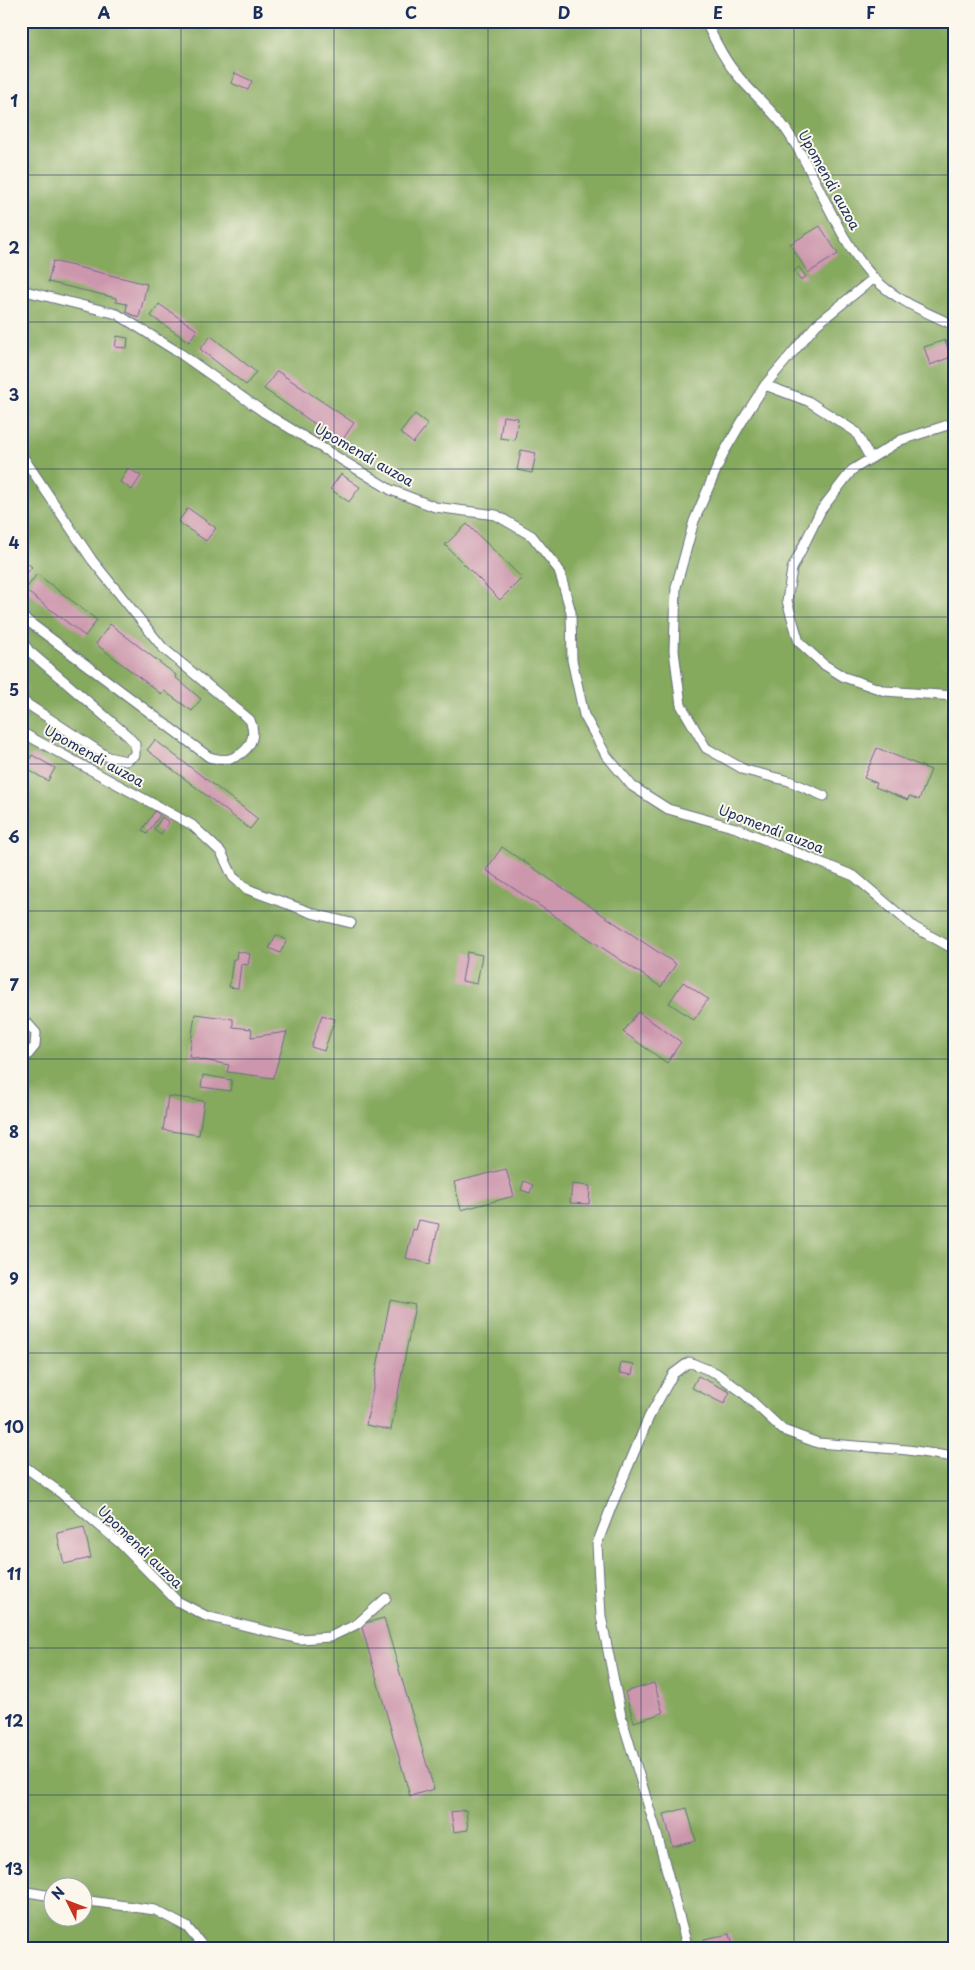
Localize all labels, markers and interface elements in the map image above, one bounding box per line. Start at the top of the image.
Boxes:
text: A [98,0,111,24]
text: B [253,0,264,24]
text: C [405,0,417,24]
text: D [558,0,570,24]
text: E [713,0,723,24]
text: F [866,0,876,24]
text: 1 [10,88,18,112]
street label: Upomendi auzoa [793,126,866,234]
text: 2 [8,235,20,259]
text: 3 [9,382,19,406]
street label: Upomendi auzoa [311,418,418,492]
text: 4 [9,530,20,554]
text: 5 [9,677,19,701]
street label: Upomendi auzoa [40,719,148,792]
street label: Upomendi auzoa [715,799,827,858]
text: 6 [8,824,20,848]
text: 7 [9,972,19,996]
text: 8 [9,1119,19,1143]
text: 9 [9,1266,19,1290]
text: 10 [4,1414,24,1438]
street label: Upomendi auzoa [93,1500,188,1593]
text: 11 [7,1561,21,1585]
text: 12 [5,1708,23,1732]
text: 13 [5,1856,23,1880]
north arrow [42,1878,92,1928]
text: N [46,1882,69,1904]

